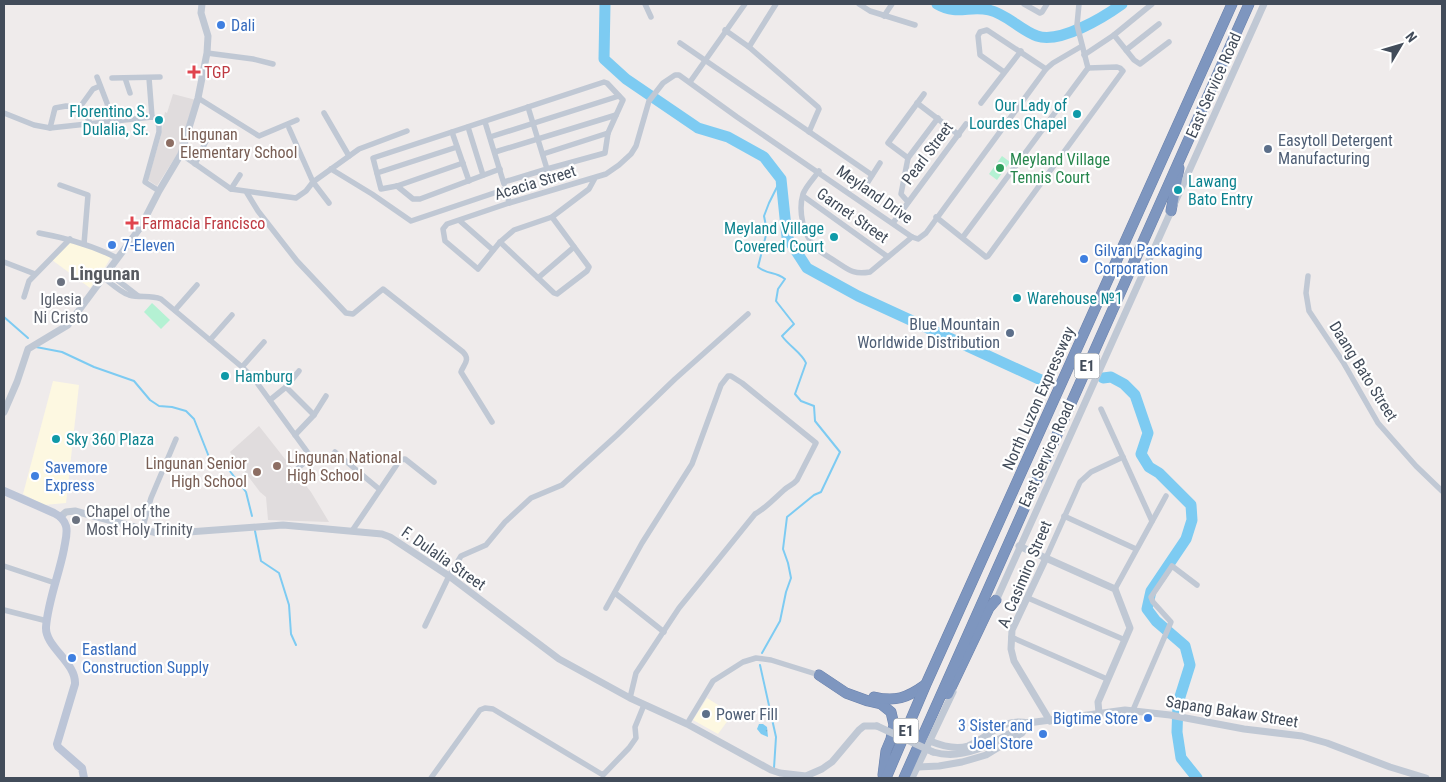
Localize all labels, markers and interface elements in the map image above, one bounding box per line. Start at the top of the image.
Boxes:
place label: Dali [231,16,255,35]
marker: Dali [215,19,227,31]
north arrow [1376,20,1426,70]
text: N [1402,29,1420,45]
street label: East Service Road [1182,30,1245,141]
place label: TGP [204,63,231,82]
marker: TGP [188,66,200,78]
place label: Our Lady of Lourdes Chapel [969,96,1067,133]
place label: Florentino S. Dulalia, Sr. [69,102,149,139]
marker: Our Lady of Lourdes Chapel [1071,108,1083,120]
marker: Florentino S. Dulalia, Sr. [153,114,165,126]
street label: Pearl Street [898,118,957,188]
place label: Lingunan Elementary School [180,125,297,162]
place label: Easytoll Detergent Manufacturing [1278,131,1393,168]
marker: Lingunan Elementary School [164,137,176,149]
marker: Easytoll Detergent Manufacturing [1262,143,1274,155]
place label: Meyland Village Tennis Court [1010,150,1110,187]
street label: Acacia Street [492,161,578,204]
street label: Meyland Drive [833,161,917,228]
marker: Meyland Village Tennis Court [994,162,1006,174]
place label: Lawang Bato Entry [1188,172,1253,209]
street label: Garnet Street [813,184,892,247]
marker: Lawang Bato Entry [1172,184,1184,196]
place label: Farmacia Francisco [142,214,265,233]
marker: Farmacia Francisco [126,217,138,229]
place label: Meyland Village Covered Court [724,219,824,256]
marker: Meyland Village Covered Court [828,231,840,243]
place label: 7-Eleven [122,236,175,255]
marker: 7-Eleven [106,239,118,251]
place label: Gilvan Packaging Corporation [1094,241,1203,278]
marker: Gilvan Packaging Corporation [1078,253,1090,265]
district label: Lingunan [70,262,140,285]
marker: Iglesia Ni Cristo [55,276,67,288]
place label: Warehouse №1 [1027,289,1123,308]
place label: Iglesia Ni Cristo [34,290,88,327]
marker: Warehouse №1 [1011,292,1023,304]
place label: Blue Mountain Worldwide Distribution [857,315,1000,352]
street label: Daang Bato Street [1325,318,1402,425]
street label: North Luzon Expressway [998,323,1079,473]
marker: Blue Mountain Worldwide Distribution [1004,327,1016,339]
road number: E1 [1074,354,1100,378]
place label: Hamburg [235,367,293,386]
marker: Hamburg [219,370,231,382]
street label: East Service Road [1015,399,1078,510]
place label: Sky 360 Plaza [66,430,154,449]
marker: Sky 360 Plaza [50,433,62,445]
place label: Lingunan National High School [287,448,402,485]
place label: Lingunan Senior High School [145,454,247,491]
place label: Savemore Express [45,458,107,495]
marker: Lingunan National High School [271,460,283,472]
marker: Lingunan Senior High School [251,466,263,478]
marker: Savemore Express [29,470,41,482]
place label: Chapel of the Most Holy Trinity [86,502,193,539]
marker: Chapel of the Most Holy Trinity [70,514,82,526]
street label: A. Casimiro Street [993,518,1056,631]
street label: F. Dulalia Street [398,522,490,594]
place label: Eastland Construction Supply [82,640,209,677]
marker: Eastland Construction Supply [66,652,78,664]
street label: Sapang Bakaw Street [1164,692,1300,731]
place label: Power Fill [716,705,778,724]
marker: Power Fill [700,708,712,720]
place label: Bigtime Store [1053,709,1138,728]
marker: Bigtime Store [1142,712,1154,724]
place label: 3 Sister and Joel Store [958,716,1033,753]
road number: E1 [894,718,918,744]
marker: 3 Sister and Joel Store [1037,728,1049,740]

